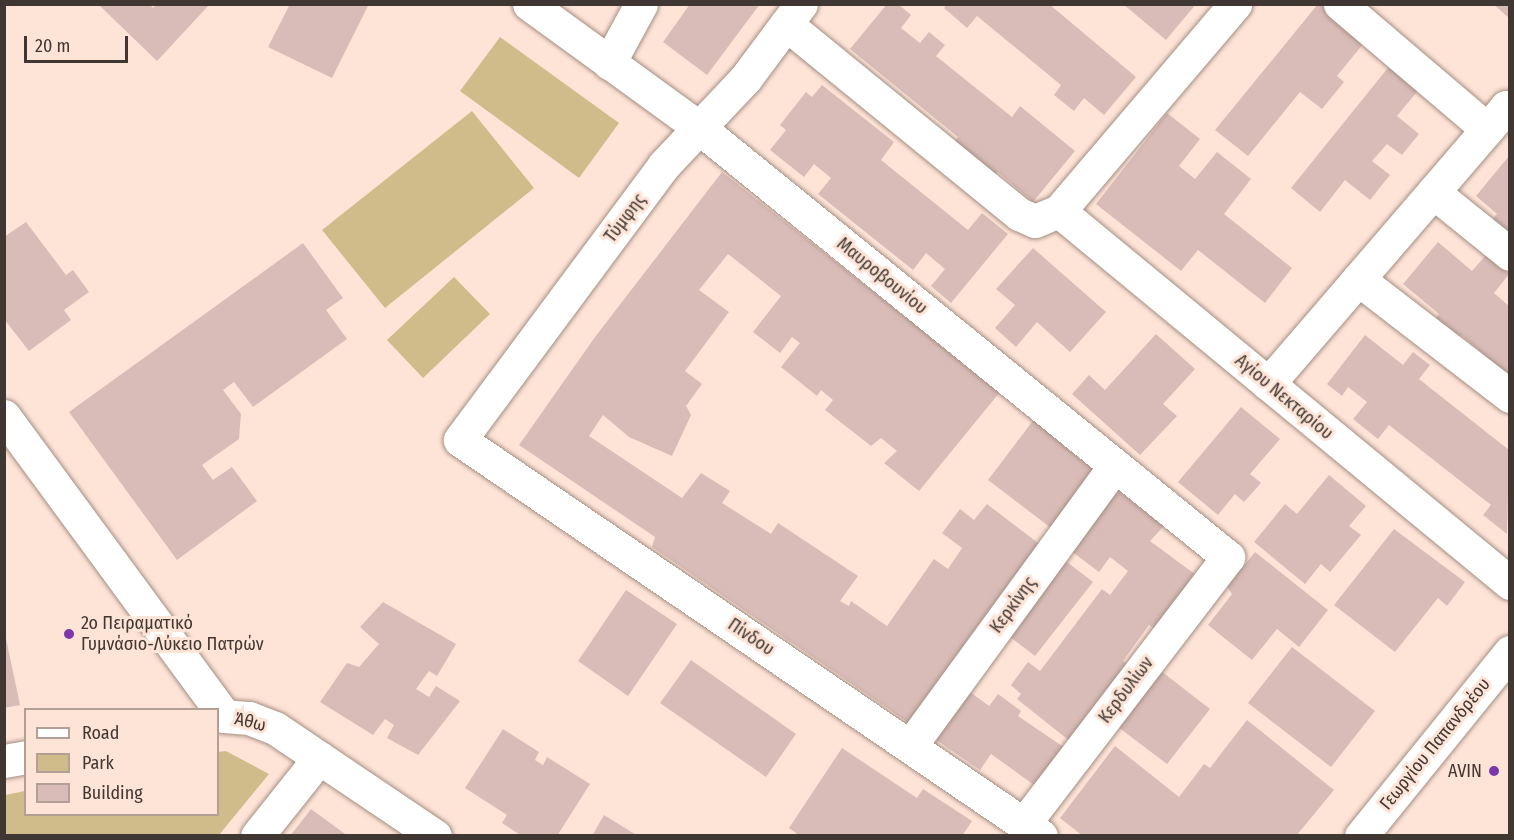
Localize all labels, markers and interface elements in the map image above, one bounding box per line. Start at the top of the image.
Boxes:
scale bar [27,24,130,62]
text: 20 m [35,35,70,57]
street label: Τύμφης [600,189,650,247]
street label: Μαυροβουνίου [832,233,932,319]
street label: Αγίου Νεκταρίου [1231,350,1337,444]
street label: Κερκίνης [985,573,1041,637]
place label: 2ο Πειραματικό Γυμνάσιο-Λύκειο Πατρών [81,613,264,656]
street label: Πίνδου [724,614,778,660]
marker: 2ο Πειραματικό Γυμνάσιο-Λύκειο Πατρών [62,627,76,641]
street label: Κερδυλίων [1094,653,1158,727]
street label: Γεωργίου Παπανδρέου [1375,674,1495,814]
legend [24,708,219,816]
street label: Άθω [232,708,268,736]
text: Road [82,722,119,744]
text: Park [82,752,114,774]
place label: AVIN [1448,760,1482,782]
marker: AVIN [1487,764,1501,778]
text: Building [82,782,143,804]

